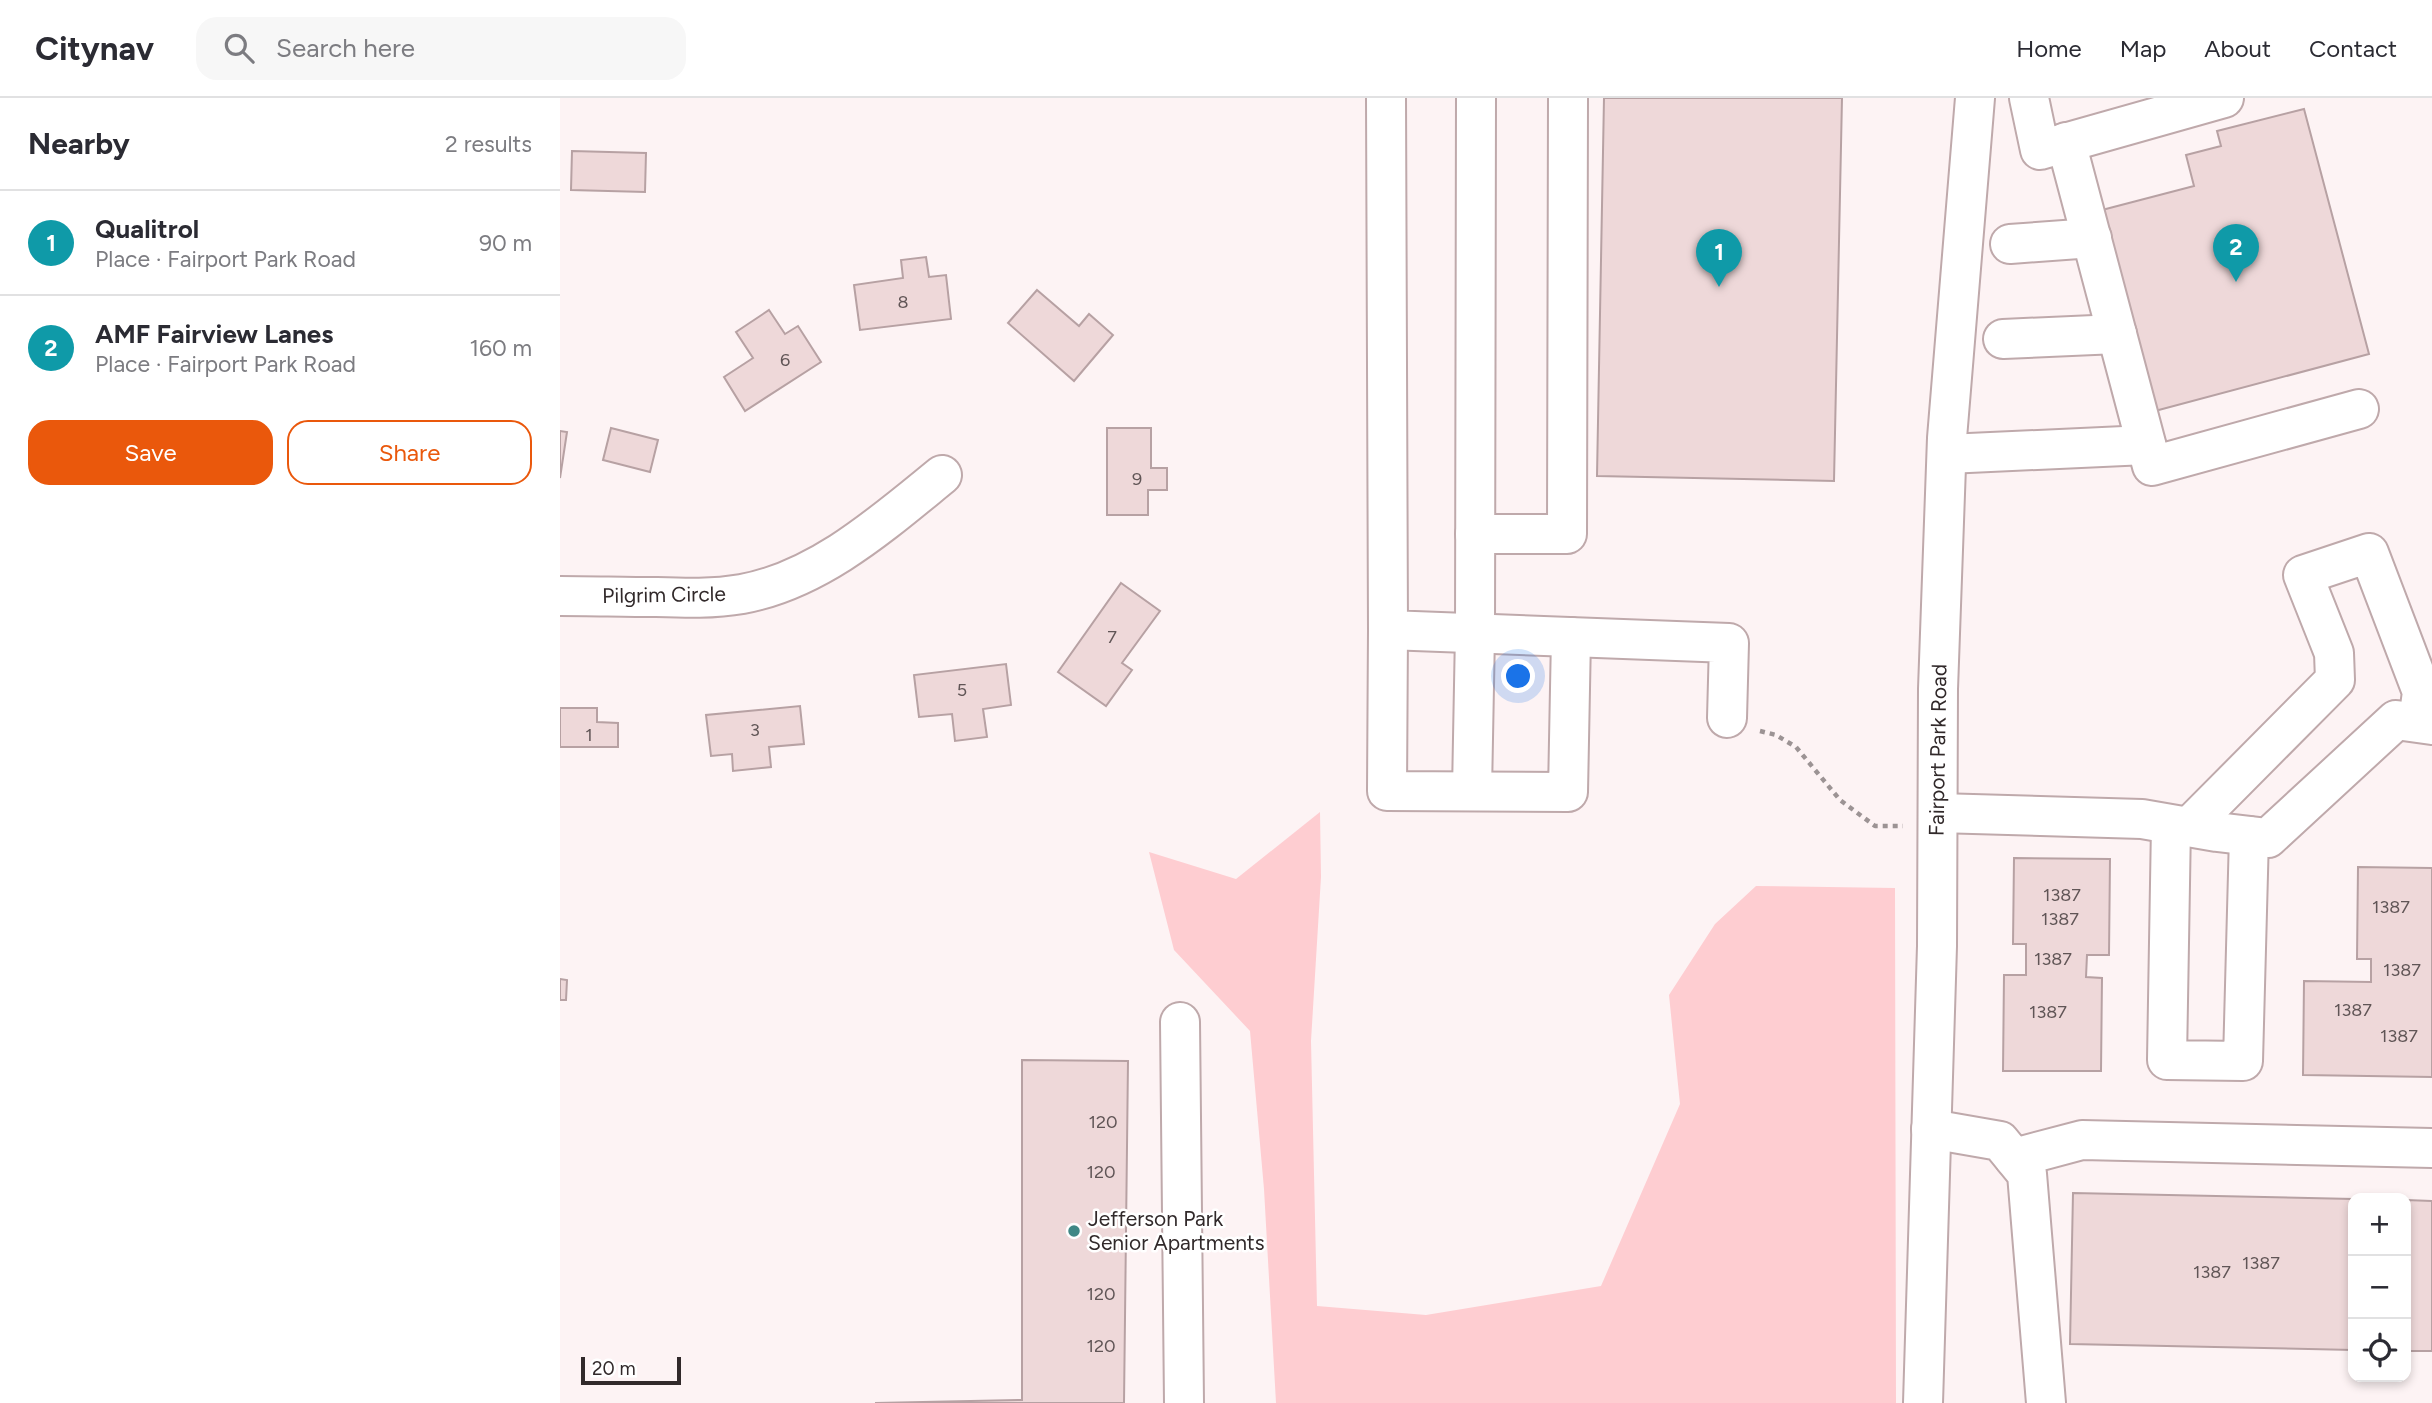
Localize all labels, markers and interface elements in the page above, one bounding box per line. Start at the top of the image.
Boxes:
search box [196,17,686,80]
text: Citynav [35,29,154,68]
icon: search [220,29,258,67]
text: Search here [276,32,415,64]
text: Home [2016,34,2082,63]
text: Map [2120,34,2166,63]
text: About [2204,34,2271,63]
text: Contact [2309,34,2397,63]
text: Nearby [28,125,130,162]
text: 2 results [445,130,532,158]
text: Qualitrol [95,213,199,245]
pin: 2 [2213,224,2259,282]
text: 1 [46,229,56,257]
text: 90 m [479,229,532,257]
pin: 1 [1696,229,1742,287]
text: Place · Fairport Park Road [95,245,356,273]
house number: 8 [897,291,909,313]
text: AMF Fairview Lanes [95,318,333,350]
text: 2 [44,334,58,362]
text: 160 m [469,334,532,362]
house number: 6 [780,349,790,371]
text: Place · Fairport Park Road [95,350,356,378]
button: Save [28,420,273,485]
button: Share [287,420,532,485]
house number: 9 [1132,468,1142,490]
street label: Pilgrim Circle [602,581,726,608]
house number: 7 [1107,626,1117,648]
your location [1501,659,1535,693]
street label: Fairport Park Road [1923,664,1952,836]
house number: 5 [957,679,967,701]
house number: 3 [750,719,760,741]
house number: 1 [585,724,593,746]
house number: 1387 [2043,884,2081,906]
house number: 1387 [2372,896,2410,918]
house number: 1387 [2041,908,2079,930]
house number: 1387 [2034,948,2072,970]
house number: 1387 [2383,959,2421,981]
house number: 1387 [2334,999,2372,1021]
house number: 1387 [2029,1001,2067,1023]
house number: 1387 [2380,1025,2418,1047]
house number: 120 [1088,1111,1118,1133]
house number: 120 [1086,1161,1116,1183]
map controls [2348,1193,2411,1382]
button: + [2348,1193,2411,1256]
place label: Jefferson Park Senior Apartments [1088,1206,1265,1255]
marker: Jefferson Park Senior Apartments [1066,1223,1082,1239]
house number: 1387 [2242,1252,2280,1274]
button: − [2348,1256,2411,1319]
house number: 1387 [2193,1261,2231,1283]
house number: 120 [1086,1283,1116,1305]
button: locate [2348,1319,2411,1382]
house number: 120 [1086,1335,1116,1357]
scale bar [581,1354,681,1386]
text: 20 m [592,1357,636,1380]

